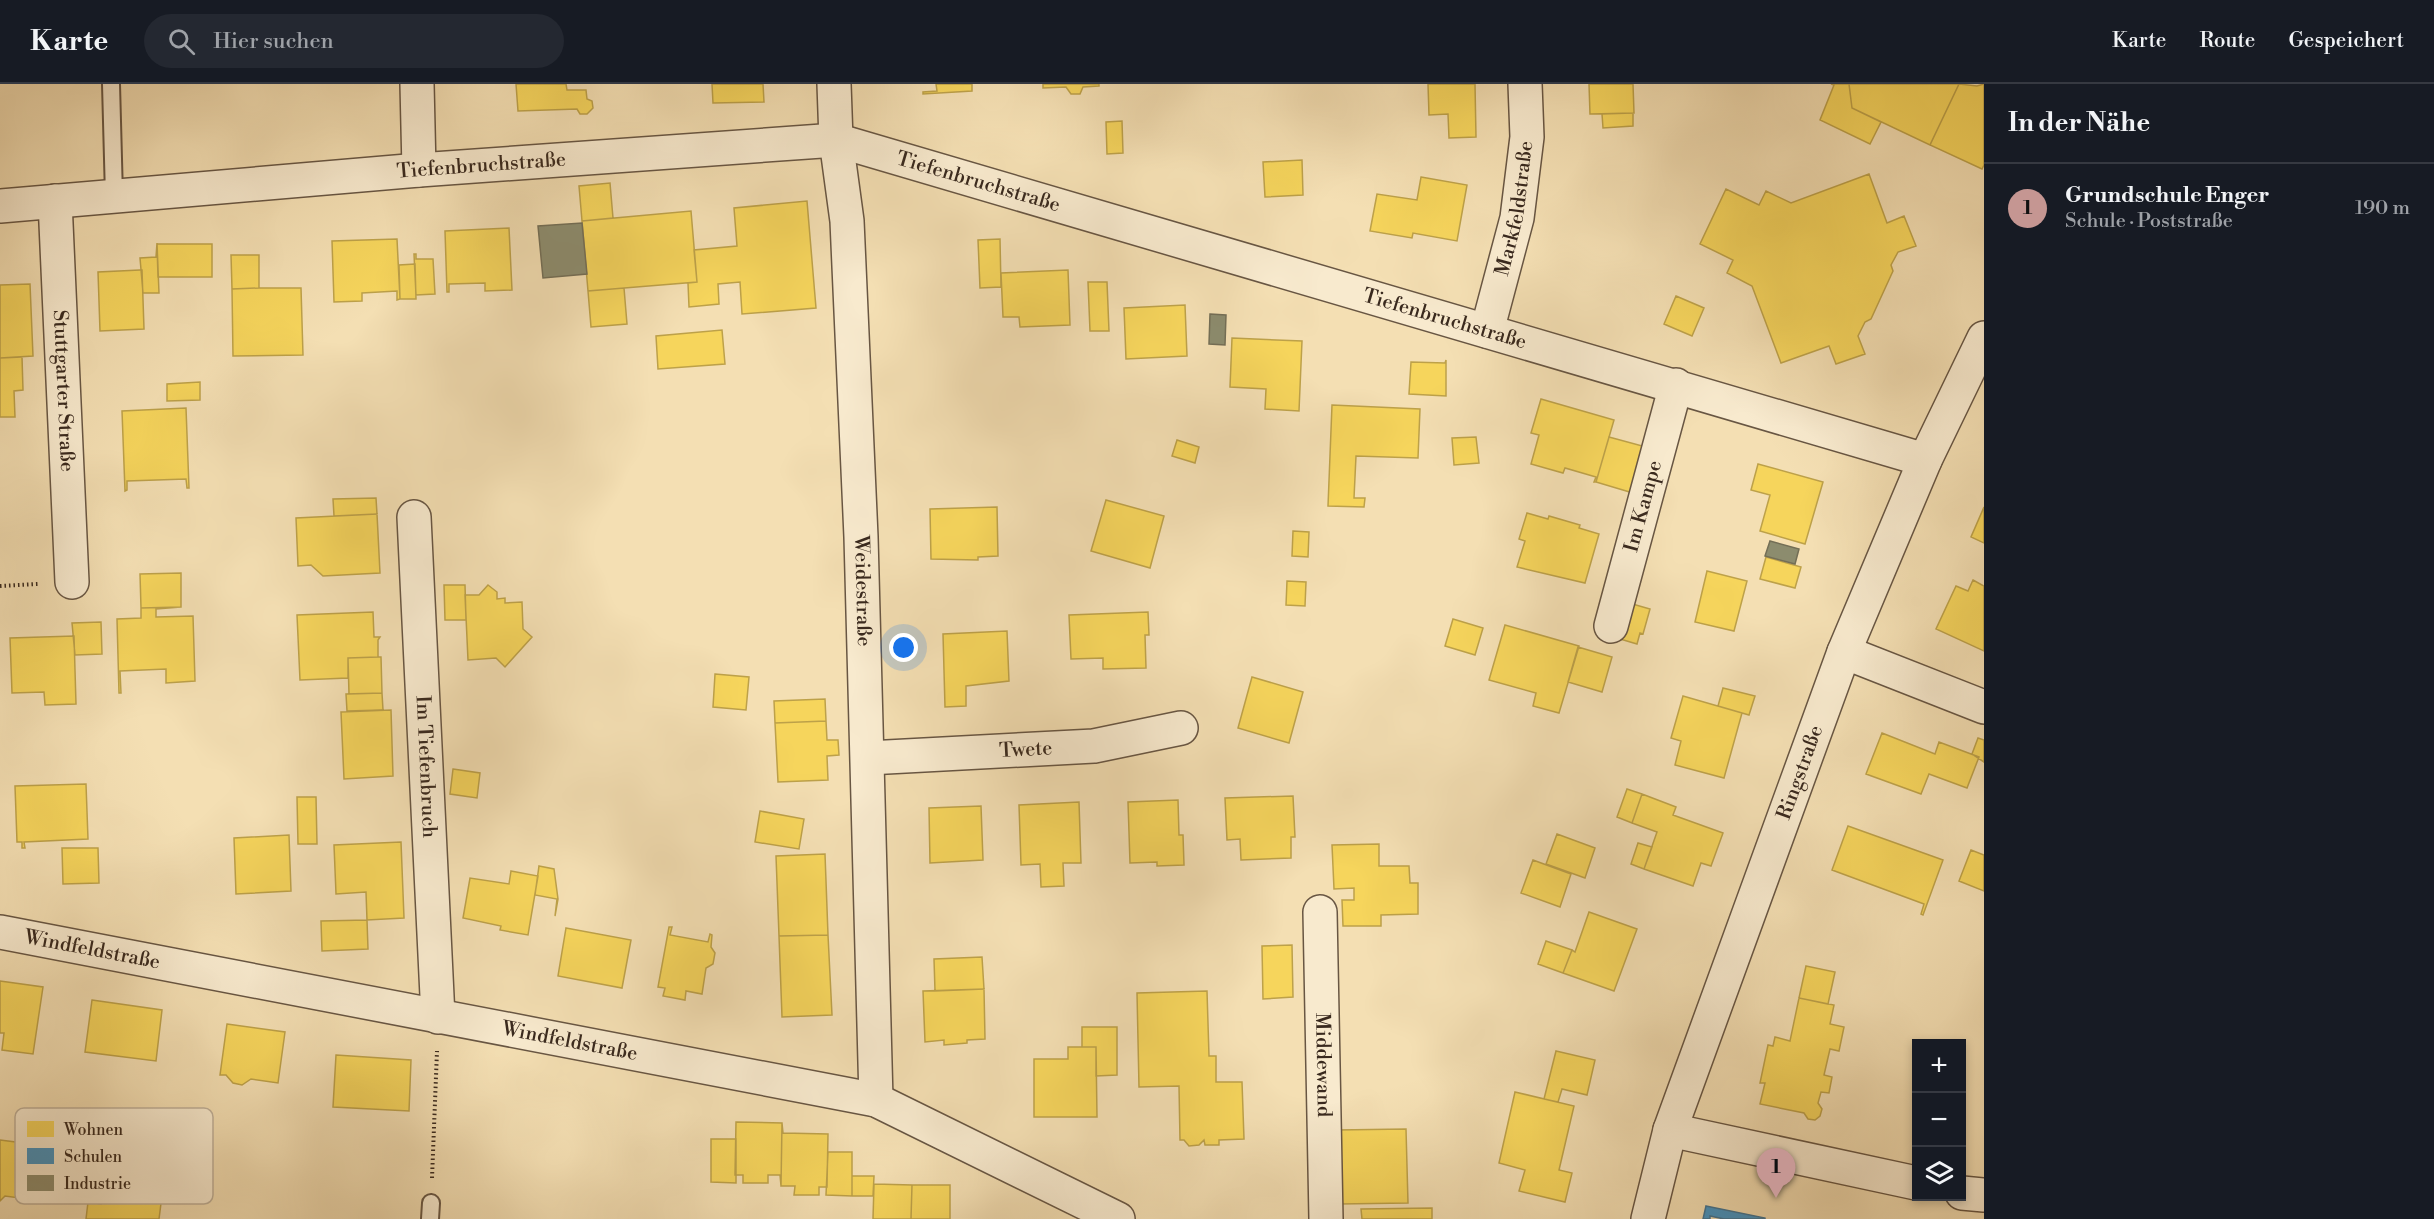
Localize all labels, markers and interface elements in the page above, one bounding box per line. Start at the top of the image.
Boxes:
search box [144,14,564,68]
text: Karte [30,24,108,59]
icon: search [165,25,198,58]
text: Hier suchen [213,28,334,55]
text: Karte [2112,28,2166,54]
text: Route [2199,28,2255,54]
text: Gespeichert [2288,28,2404,54]
text: In der Nähe [2008,107,2150,139]
street label: Markfeldstraße [1490,139,1539,279]
street label: Tiefenbruchstraße [894,146,1063,218]
street label: Tiefenbruchstraße [396,147,567,184]
text: Grundschule Enger [2065,182,2270,209]
text: 1 [2023,196,2032,221]
text: 190 m [2355,196,2410,221]
text: Schule · Poststraße [2065,209,2233,234]
street label: Tiefenbruchstraße [1360,283,1529,355]
street label: Stuttgarter Straße [47,309,80,472]
street label: Im Kampe [1619,458,1668,555]
street label: Weidestraße [848,534,876,647]
your location [889,633,918,662]
street label: Im Tiefenbruch [410,695,442,839]
street label: Ringstraße [1771,722,1829,823]
street label: Twete [999,736,1053,764]
street label: Windfeldstraße [21,924,162,975]
street label: Middewand [1309,1013,1337,1118]
street label: Windfeldstraße [499,1016,640,1066]
map controls [1912,1039,1966,1201]
button: + [1912,1039,1966,1093]
button: − [1912,1093,1966,1147]
legend [15,1108,213,1204]
text: Wohnen [63,1120,124,1140]
text: Schulen [64,1147,123,1167]
button: layers [1912,1147,1966,1201]
pin: 1 [1756,1148,1796,1198]
text: Industrie [64,1174,131,1194]

